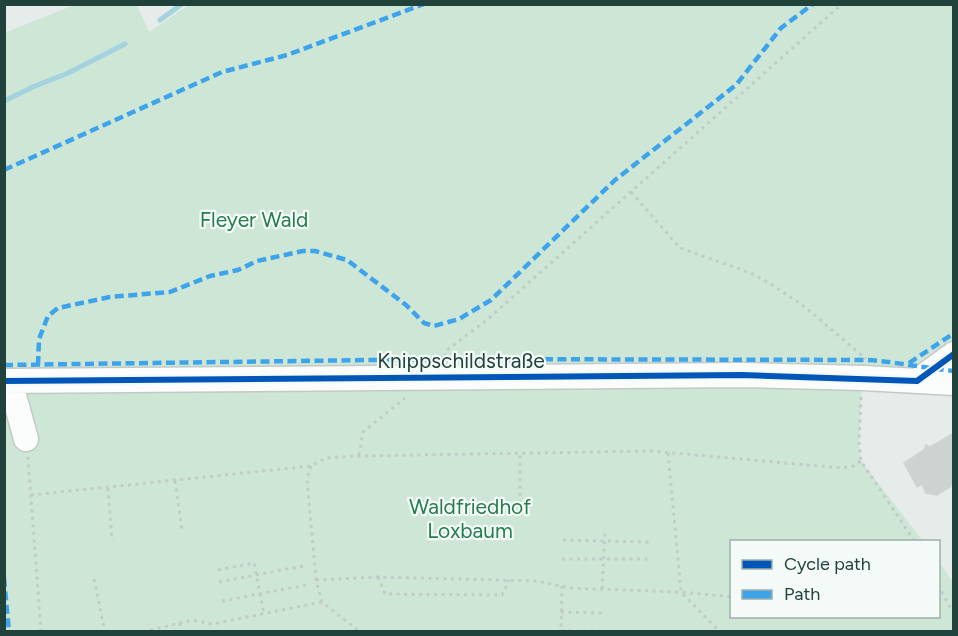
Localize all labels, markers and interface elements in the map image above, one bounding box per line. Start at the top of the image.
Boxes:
park label: Fleyer Wald [200,207,308,232]
street label: Knippschildstraße [377,348,545,373]
park label: Waldfriedhof Loxbaum [409,494,531,543]
legend [730,540,940,618]
text: Cycle path [784,553,871,575]
text: Path [784,583,820,605]

